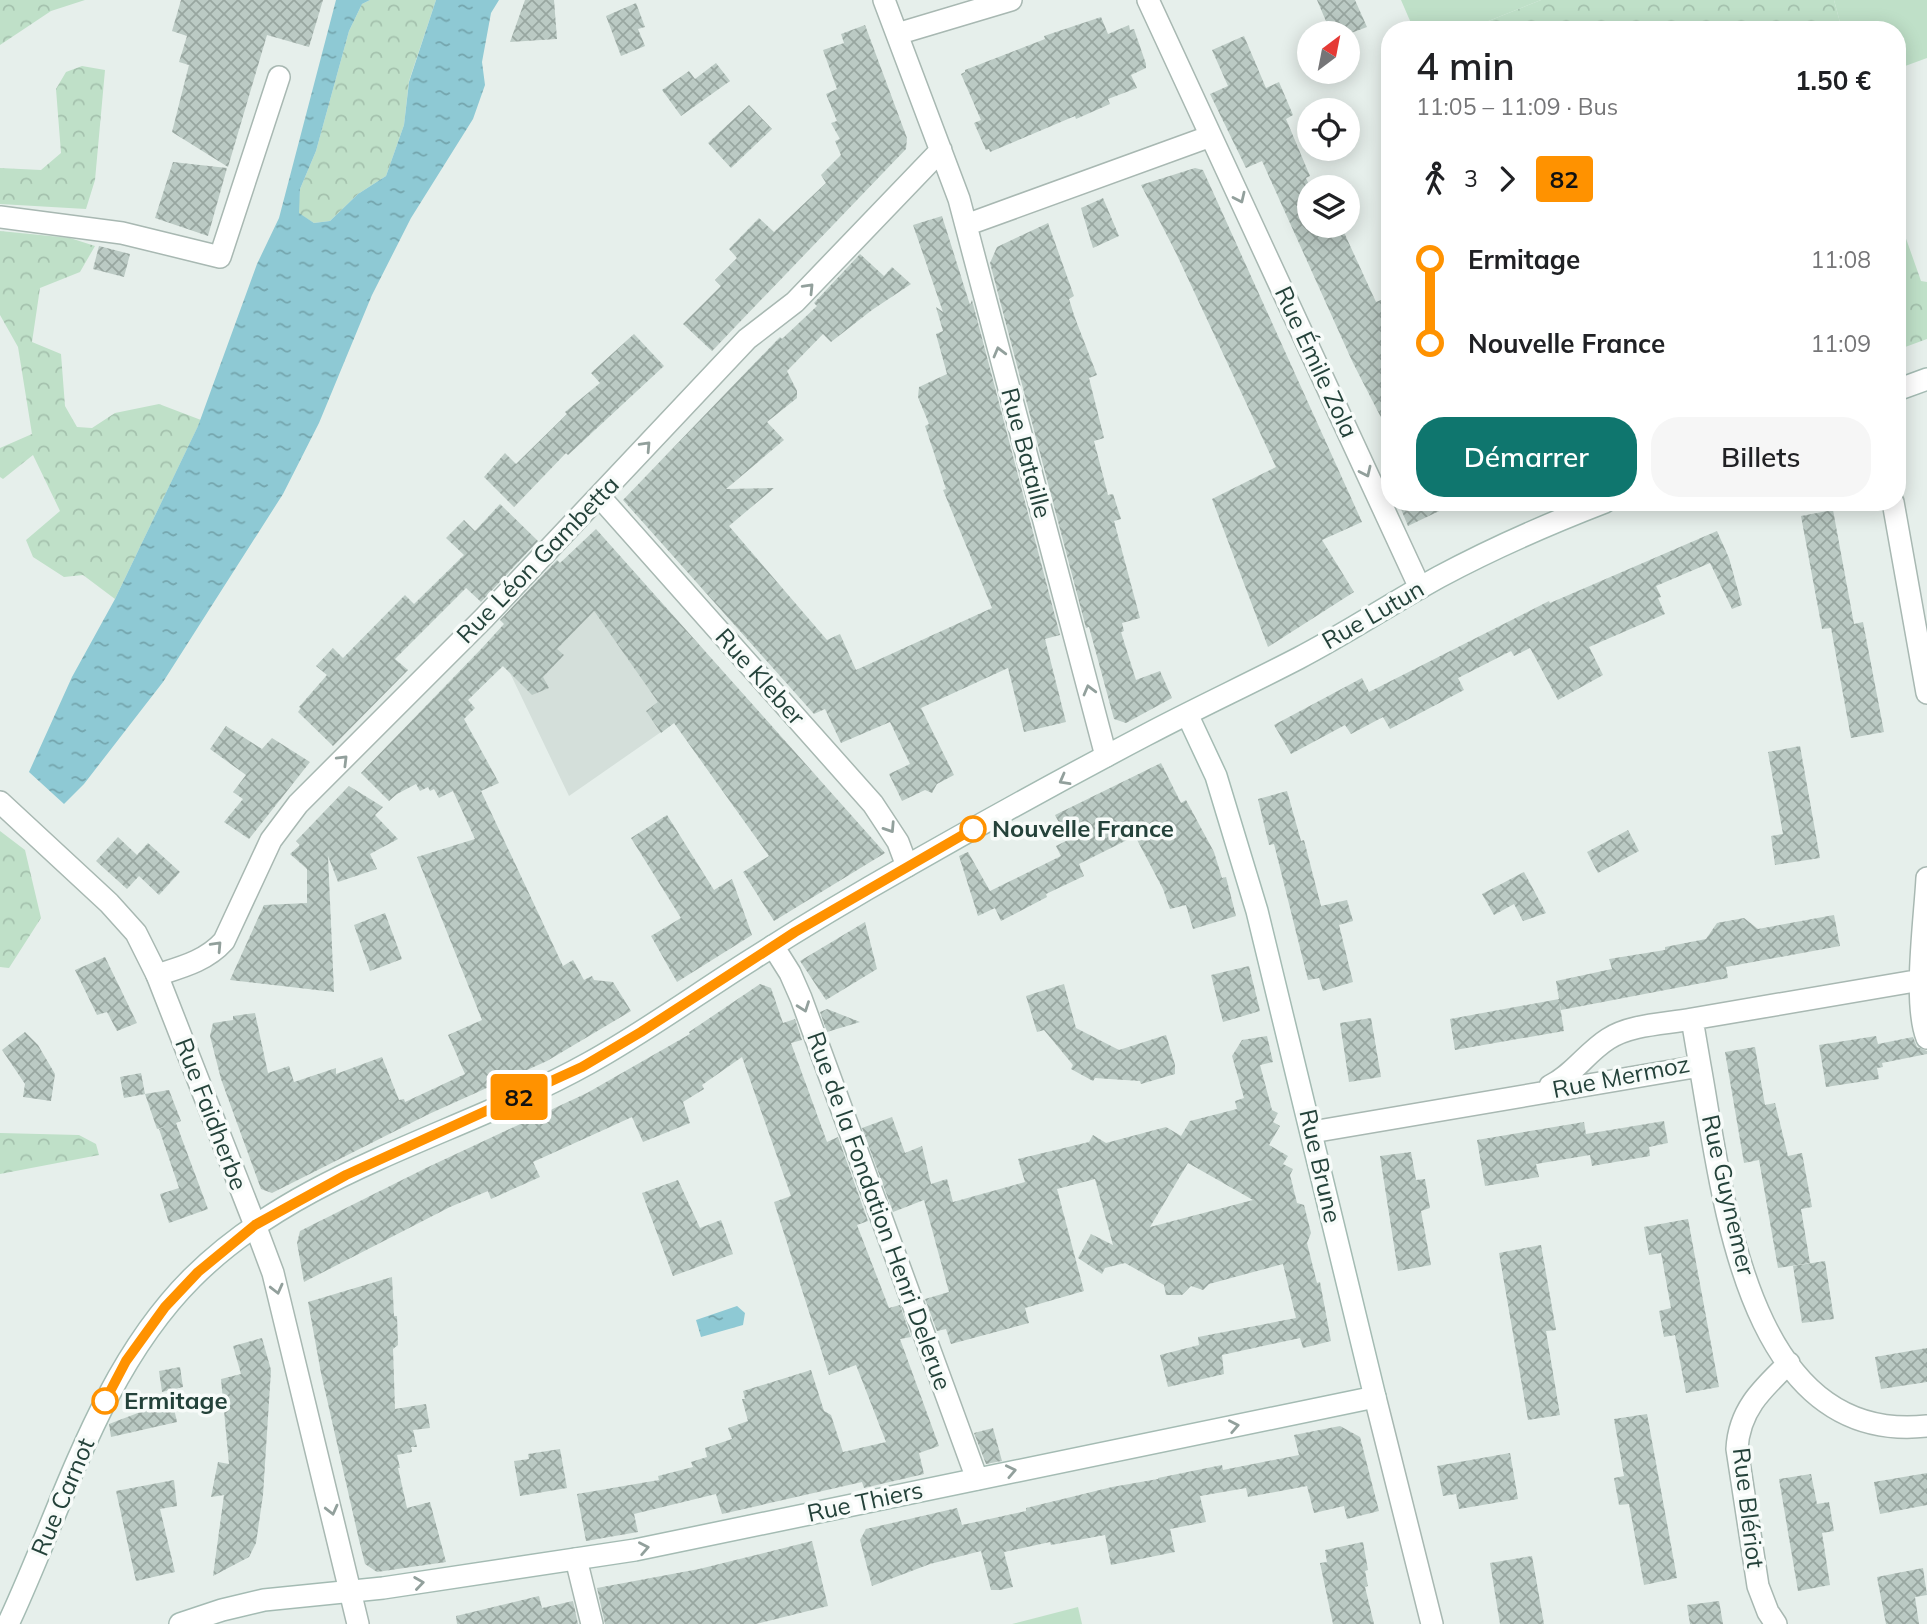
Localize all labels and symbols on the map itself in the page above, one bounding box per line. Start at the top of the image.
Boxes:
north arrow [1297,21,1360,84]
one-way arrow [1232,191,1246,203]
street label: Rue Émile Zola [1269,281,1365,442]
one-way arrow [800,283,813,296]
one-way arrow [993,346,1007,358]
street label: Rue Bataille [995,384,1059,521]
one-way arrow [638,441,651,454]
one-way arrow [1358,464,1372,477]
street label: Rue Léon Gambetta [450,469,625,649]
street label: Rue Lutun [1316,573,1429,655]
street label: Rue Kleber [709,622,812,731]
one-way arrow [1083,685,1097,697]
one-way arrow [334,755,347,768]
one-way arrow [1059,772,1071,785]
place label: Nouvelle France [992,813,1174,843]
marker: Nouvelle France [960,816,986,842]
one-way arrow [881,820,894,833]
one-way arrow [209,941,221,954]
one-way arrow [796,1000,810,1012]
street label: Rue de la Fondation Henri Delerue [801,1027,959,1394]
street label: Rue Faidherbe [169,1033,255,1194]
street label: Rue Mermoz [1550,1048,1692,1104]
line badge: 82 [488,1074,550,1120]
street label: Rue Brune [1293,1106,1349,1226]
street label: Rue Guynemer [1696,1112,1762,1278]
one-way arrow [269,1283,283,1295]
place label: Ermitage [124,1385,228,1415]
marker: Ermitage [92,1388,118,1414]
one-way arrow [1228,1419,1240,1434]
street label: Rue Carnot [24,1433,100,1560]
street label: Rue Blériot [1727,1446,1771,1570]
one-way arrow [1005,1465,1017,1480]
street label: Rue Thiers [804,1474,925,1528]
one-way arrow [324,1504,338,1516]
one-way arrow [638,1541,650,1556]
one-way arrow [414,1575,425,1590]

